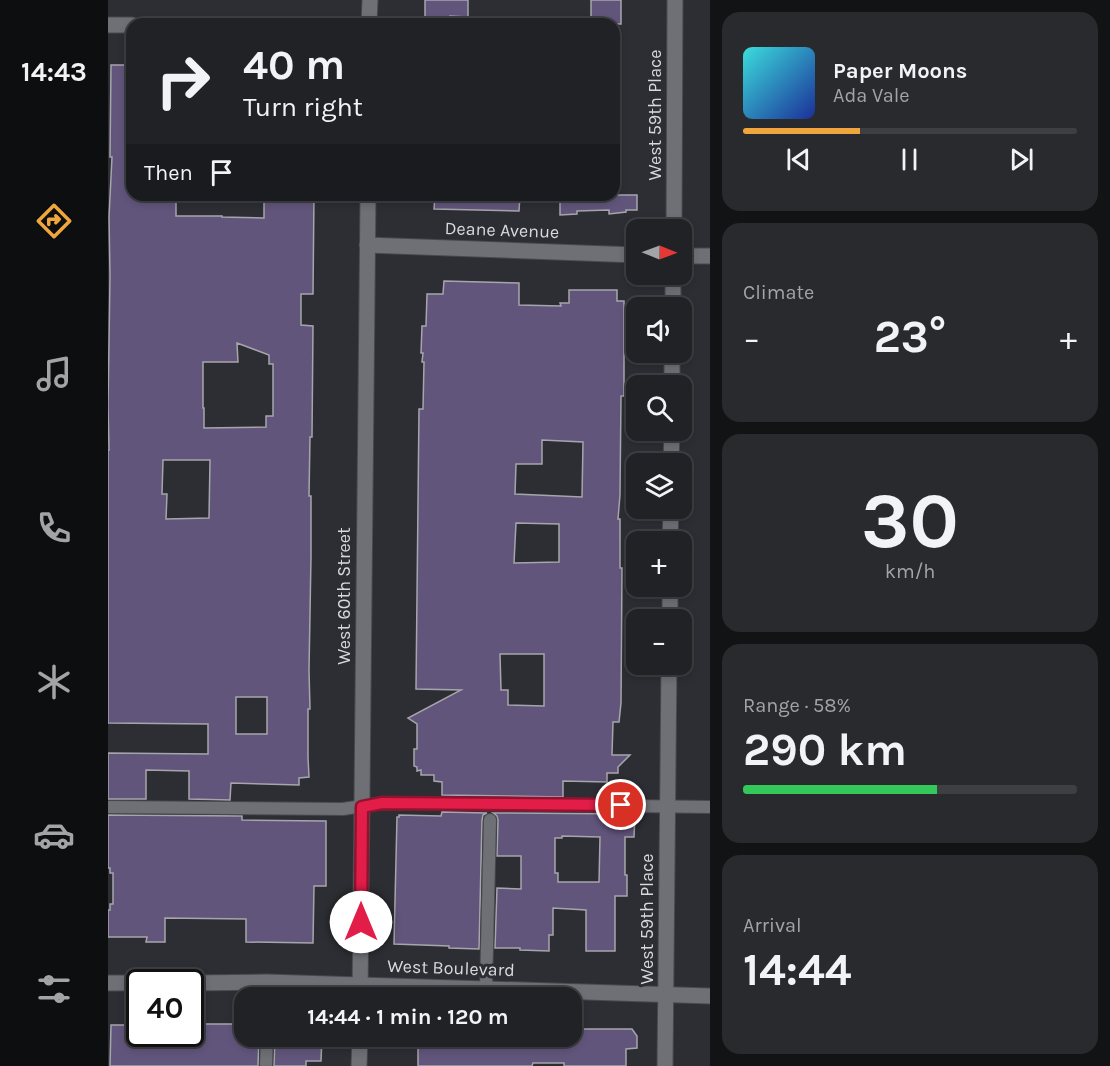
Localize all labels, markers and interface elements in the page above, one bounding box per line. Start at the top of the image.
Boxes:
text: 40 m [243,40,345,90]
icon: right [144,42,222,120]
street label: West 59th Place [644,49,666,181]
text: 14:43 [21,56,87,88]
text: Paper Moons [833,58,967,84]
text: Ada Vale [833,84,910,107]
text: Turn right [243,91,363,123]
icon: previous [782,143,815,176]
icon: pause [893,143,926,176]
icon: next [1005,143,1038,176]
icon: arrive [205,156,238,189]
text: Then [144,160,193,186]
icon: directions [33,200,75,242]
street label: Deane Avenue [444,217,560,243]
north arrow [626,219,692,285]
map controls [626,219,692,675]
text: Climate [743,281,814,304]
button: sound [626,297,692,363]
text: 23° [874,311,946,363]
text: − [743,319,760,357]
text: + [1060,319,1077,357]
icon: music [33,353,75,395]
button: search [626,375,692,441]
button: layers [626,453,692,519]
text: 30 [861,475,959,567]
icon: phone [33,507,75,549]
street label: West 60th Street [333,527,355,665]
button: + [626,531,692,597]
text: km/h [885,560,935,583]
button: − [626,609,692,675]
icon: climate [33,661,75,703]
text: Range · 58% [743,694,851,717]
text: 290 km [743,724,907,776]
pin [595,779,646,830]
icon: arrive [604,788,637,821]
icon: car [33,814,75,856]
street label: West 59th Place [636,853,658,985]
position arrow [329,890,393,954]
text: Arrival [743,914,802,937]
text: 14:44 [743,944,852,996]
street label: West Boulevard [387,955,515,981]
icon: filters [33,968,75,1010]
speed limit sign: 40 [126,969,204,1047]
text: 14:44 · 1 min · 120 m [307,1004,509,1030]

